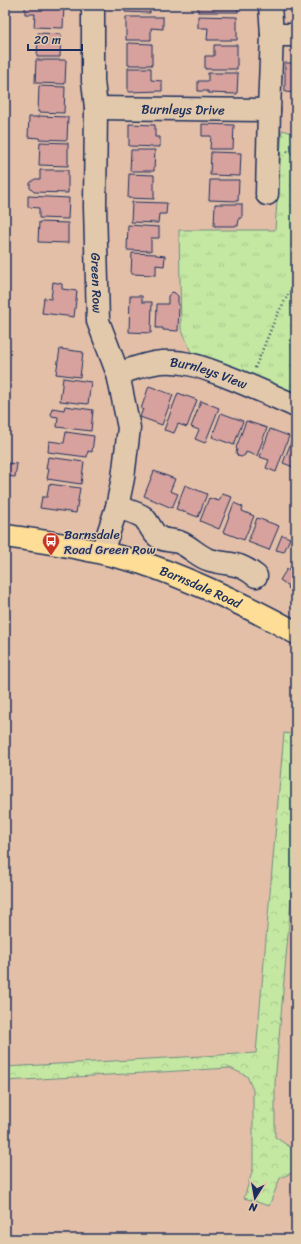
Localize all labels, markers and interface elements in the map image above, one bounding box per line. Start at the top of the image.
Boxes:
scale bar [28,26,82,52]
text: 20 m [34,29,61,51]
street label: Burnleys Drive [141,97,225,121]
street label: Green Row [85,252,109,313]
street label: Burnleys View [169,350,251,395]
place label: Barnsdale Road Green Row [64,523,156,561]
bus stop icon: Barnsdale Road Green Row [41,531,61,556]
street label: Barnsdale Road [157,559,247,615]
north arrow [235,1178,275,1218]
text: N [247,1197,260,1218]

